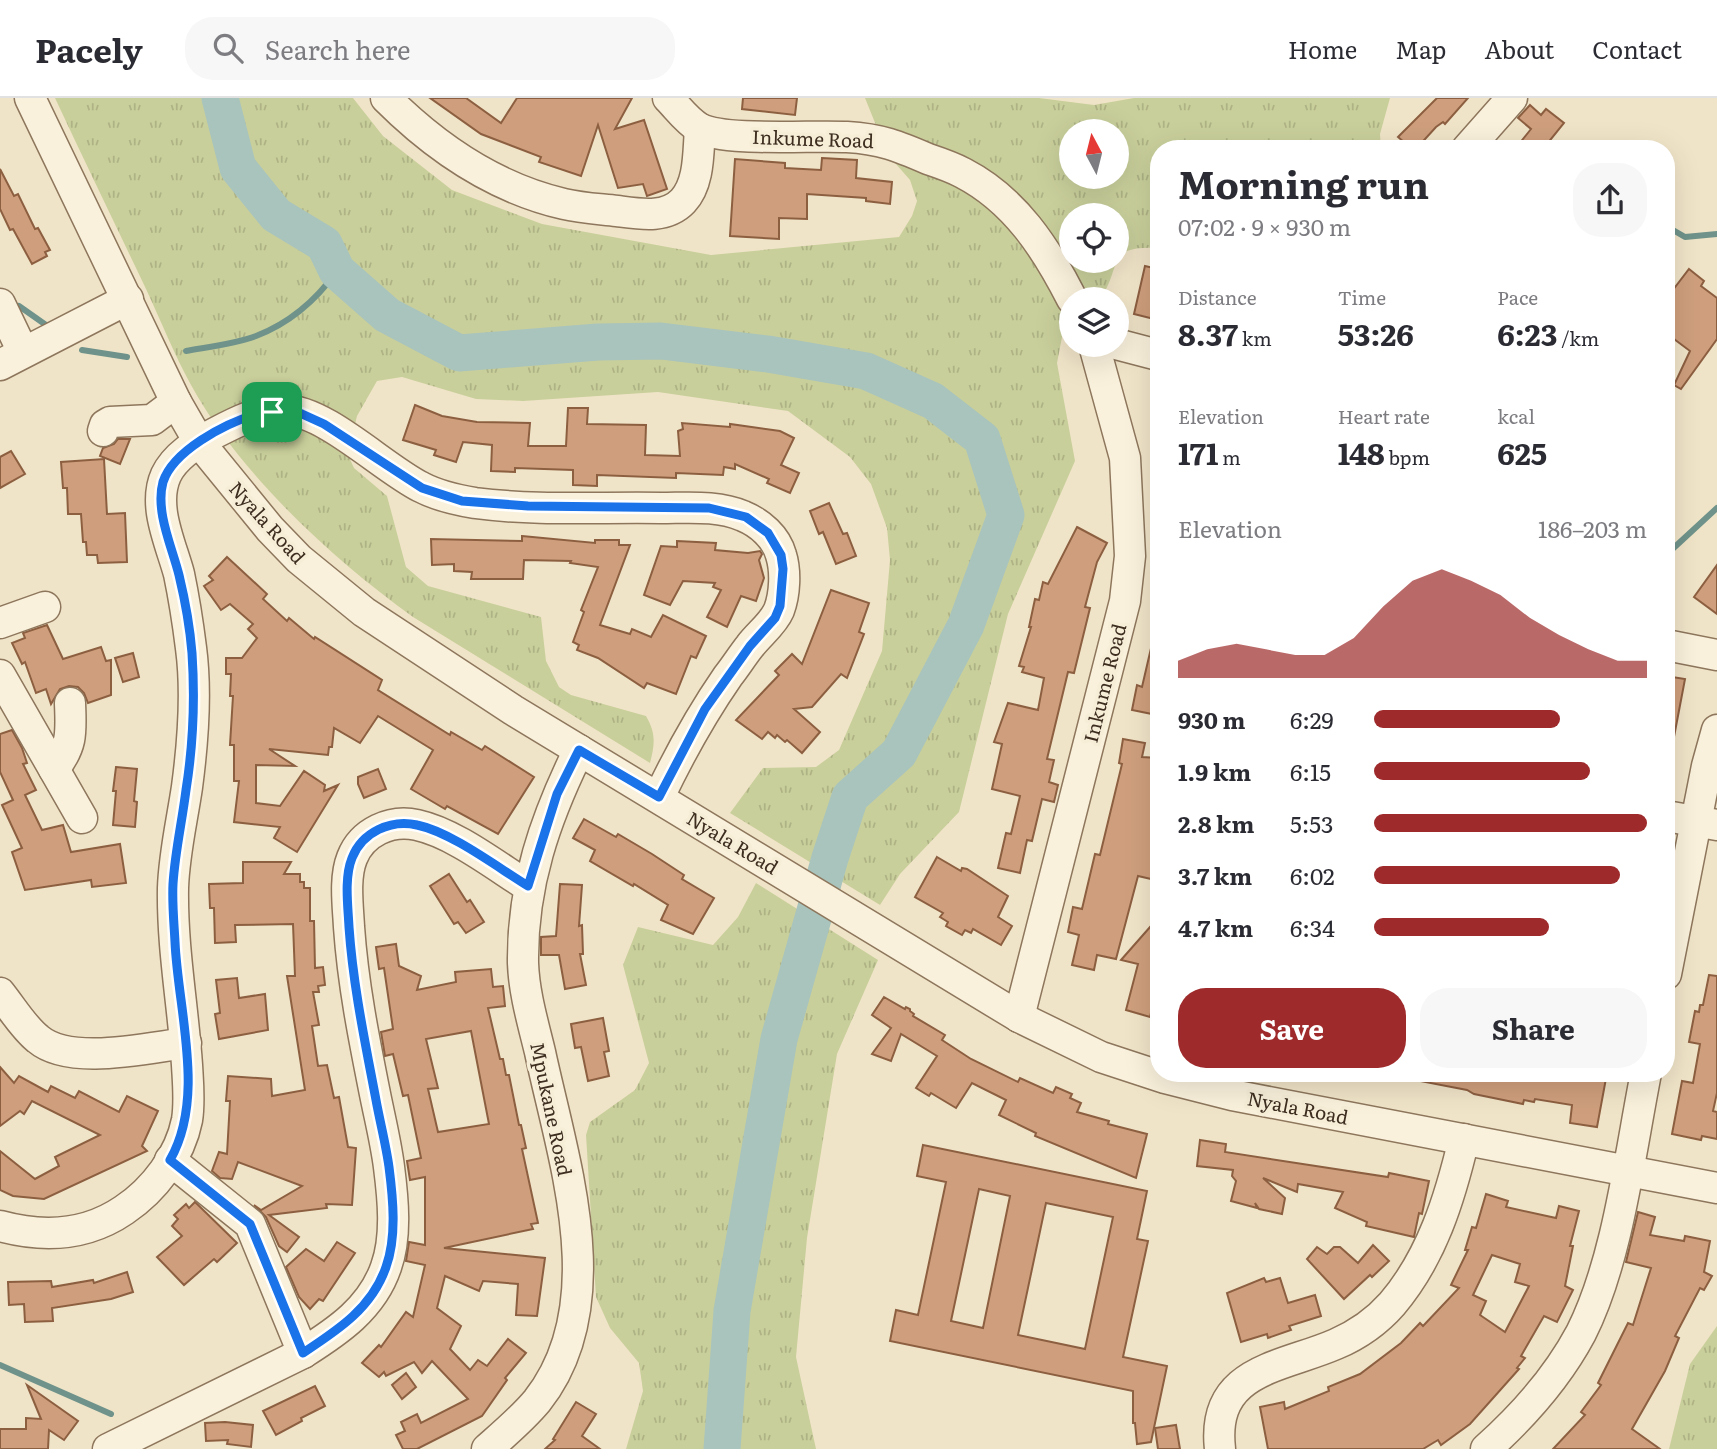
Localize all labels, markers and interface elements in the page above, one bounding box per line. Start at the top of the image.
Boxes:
search box [185,17,675,80]
text: Pacely [35,24,143,73]
icon: search [209,29,247,67]
text: Search here [265,29,411,68]
text: Home [1288,31,1357,66]
text: Map [1395,31,1446,66]
text: About [1484,31,1554,66]
text: Contact [1592,31,1682,66]
north arrow [1059,119,1129,189]
map controls [1059,119,1129,357]
street label: Inkume Road [752,122,875,154]
text: Morning run [1178,154,1429,211]
button: share [1573,163,1647,237]
button: locate [1059,203,1129,273]
text: 07:02 · 9 × 930 m [1178,209,1351,243]
text: Distance [1178,283,1257,311]
text: Time [1338,283,1386,311]
text: Pace [1497,283,1538,311]
button: layers [1059,287,1129,357]
text: 8.37 [1178,311,1238,355]
text: 53:26 [1338,311,1414,355]
text: 6:23 [1497,311,1557,355]
text: km [1238,324,1272,352]
text: /km [1557,324,1599,352]
pin [242,382,302,442]
icon: arrive [253,393,291,431]
text: Elevation [1178,402,1264,430]
text: Heart rate [1338,402,1430,430]
text: kcal [1497,402,1535,430]
text: 171 [1178,430,1219,474]
text: 148 [1338,430,1385,474]
text: 625 [1497,430,1547,474]
text: m [1219,443,1241,471]
text: bpm [1385,443,1430,471]
street label: Nyala Road [223,475,313,570]
text: Elevation [1178,511,1282,545]
text: 186–203 m [1538,511,1647,545]
street label: Inkume Road [1076,620,1132,746]
text: 930 m [1178,702,1246,736]
text: 6:29 [1290,702,1333,736]
text: 1.9 km [1178,754,1251,788]
text: 6:15 [1290,754,1331,788]
street label: Nyala Road [682,804,784,881]
text: 2.8 km [1178,806,1254,840]
text: 5:53 [1290,806,1334,840]
text: 3.7 km [1178,858,1252,892]
text: 6:02 [1290,858,1335,892]
text: 4.7 km [1178,910,1253,944]
text: 6:34 [1290,910,1335,944]
button: Save [1178,988,1406,1068]
button: Share [1420,988,1647,1068]
street label: Mpukane Road [524,1040,580,1179]
street label: Nyala Road [1245,1084,1351,1131]

